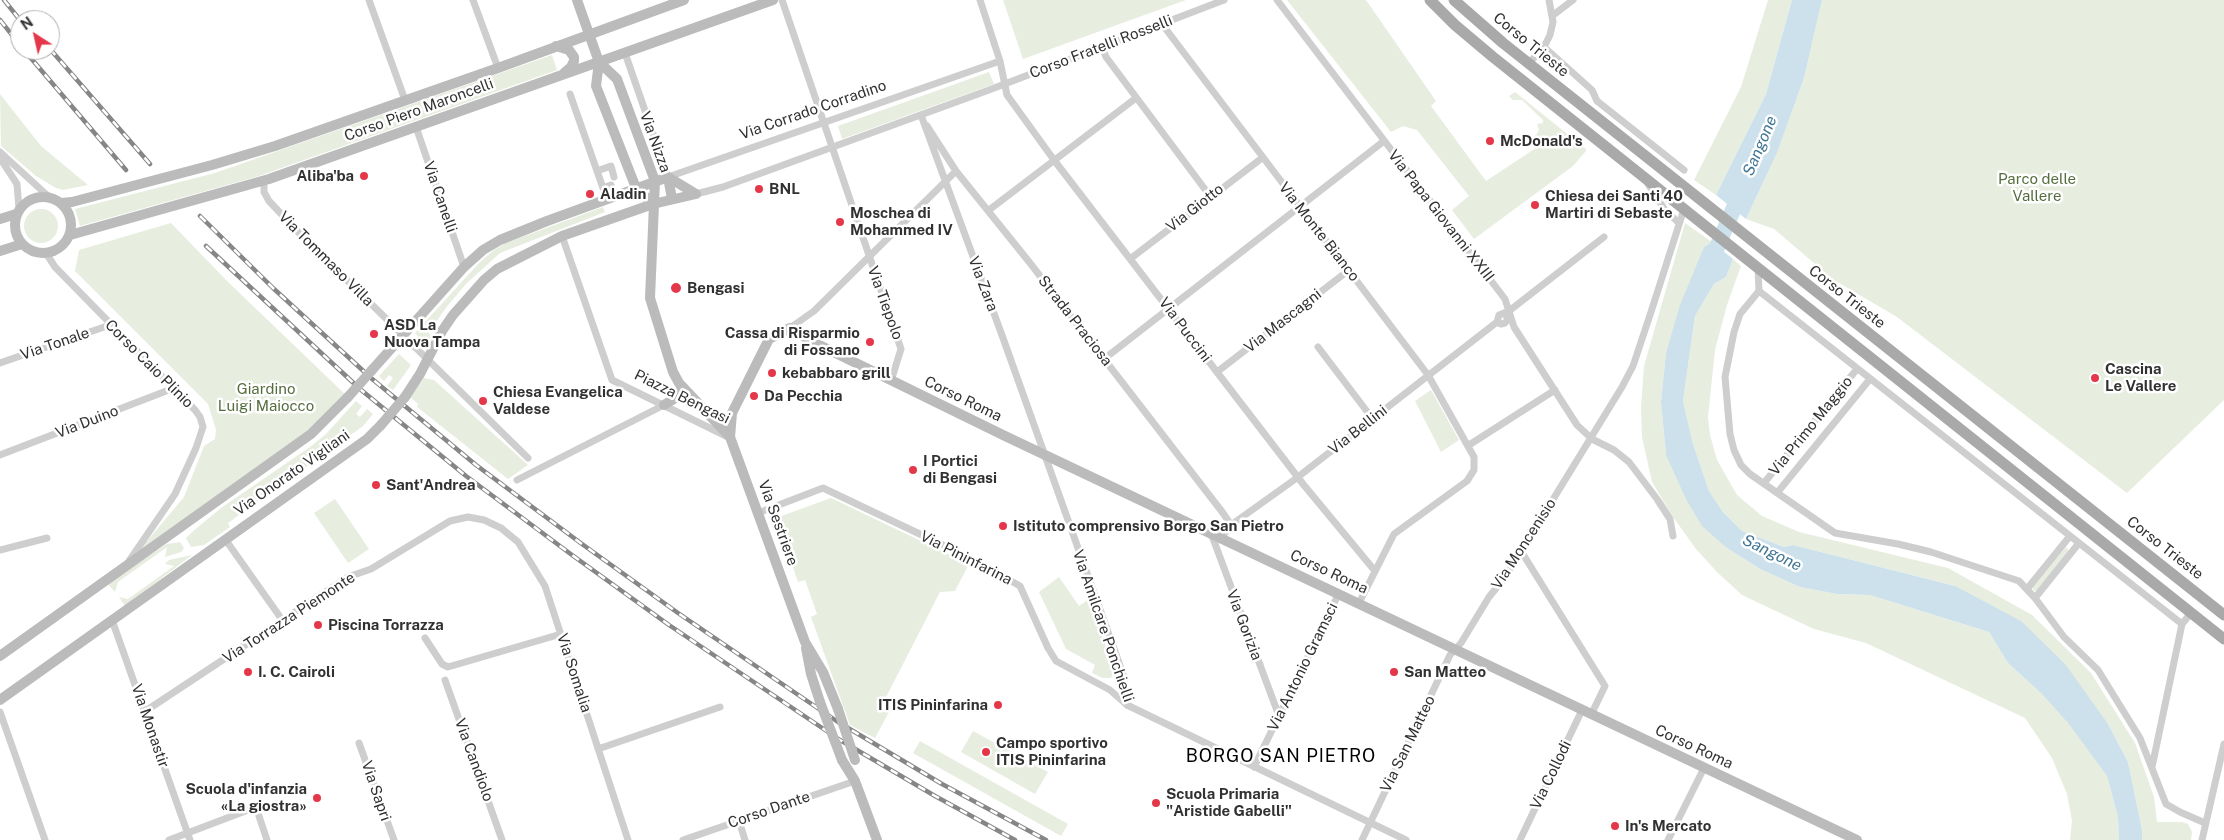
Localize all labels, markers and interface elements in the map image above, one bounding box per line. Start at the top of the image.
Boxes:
street label: Corso Trieste [1489,9,1573,81]
north arrow [10,10,60,60]
street label: Corso Fratelli Rosselli [1027,11,1175,83]
text: N [18,14,36,33]
street label: Corso Piero Maroncelli [342,75,496,145]
street label: Via Corrado Corradino [737,76,889,144]
street label: Via Nizza [636,109,674,175]
water label: Sangone [1739,113,1781,179]
place label: McDonald's [1500,132,1583,150]
marker: McDonald's [1484,135,1496,147]
street label: Via Papa Giovanni XXIII [1384,147,1498,285]
street label: Via Canelli [419,159,461,235]
place label: Aliba'ba [296,167,354,185]
marker: Aliba'ba [358,170,370,182]
park label: Parco delle Vallere [1998,170,2076,205]
street label: Via Monte Bianco [1275,179,1363,285]
place label: BNL [769,180,800,198]
street label: Via Giotto [1163,180,1227,236]
marker: BNL [753,183,765,195]
place label: Aladin [600,185,646,203]
place label: Chiesa dei Santi 40 Martiri di Sebaste [1545,187,1683,222]
marker: Aladin [584,188,596,200]
marker: Chiesa dei Santi 40 Martiri di Sebaste [1529,199,1541,211]
place label: Moschea di Mohammed IV [850,204,953,239]
street label: Via Tommaso Villa [275,208,377,310]
marker: Moschea di Mohammed IV [834,216,846,228]
street label: Via Zara [964,254,1002,314]
street label: Corso Trieste [1805,261,1889,333]
street label: Via Tiepolo [863,264,907,342]
street label: Strada Praciosa [1034,272,1116,370]
place label: Bengasi [687,279,744,297]
marker: Bengasi [669,281,683,295]
street label: Via Mascagni [1241,285,1325,357]
street label: Via Puccini [1155,294,1215,366]
street label: Corso Caio Plinio [101,316,197,412]
place label: ASD La Nuova Tampa [384,316,480,351]
street label: Via Tonale [18,324,92,364]
place label: Cassa di Risparmio di Fossano [725,324,860,359]
marker: ASD La Nuova Tampa [368,328,380,340]
marker: Cassa di Risparmio di Fossano [864,336,876,348]
place label: Cascina Le Vallere [2105,360,2176,395]
place label: kebabbaro grill [782,364,891,382]
street label: Piazza Bengasi [631,366,733,428]
marker: kebabbaro grill [766,367,778,379]
marker: Cascina Le Vallere [2089,372,2101,384]
street label: Corso Roma [921,373,1005,425]
street label: Via Primo Maggio [1766,373,1856,479]
park label: Giardino Luigi Maiocco [218,380,314,415]
place label: Chiesa Evangelica Valdese [493,383,623,418]
place label: Da Pecchia [764,387,843,405]
marker: Da Pecchia [748,390,760,402]
marker: Chiesa Evangelica Valdese [477,395,489,407]
street label: Via Duino [53,402,121,442]
street label: Via Bellini [1325,402,1391,458]
street label: Via Onorato Vigliani [231,426,353,520]
place label: I Portici di Bengasi [923,452,997,487]
marker: I Portici di Bengasi [907,464,919,476]
place label: Sant'Andrea [386,476,476,494]
street label: Via Sestriere [754,478,802,568]
marker: Sant'Andrea [370,479,382,491]
street label: Via Moncenisio [1488,495,1560,593]
street label: Corso Trieste [2123,512,2207,584]
place label: Istituto comprensivo Borgo San Pietro [1013,517,1284,535]
marker: Istituto comprensivo Borgo San Pietro [997,520,1009,532]
street label: Via Pininfarina [917,527,1015,589]
water label: Sangone [1739,530,1805,576]
street label: Corso Roma [1287,546,1371,598]
street label: Via Amilcare Ponchielli [1069,548,1137,704]
street label: Via Torrazza Piemonte [219,568,359,668]
street label: Via Gorizia [1222,587,1266,663]
street label: Via Antonio Gramsci [1264,600,1342,734]
place label: Piscina Torrazza [328,616,444,634]
marker: Piscina Torrazza [312,619,324,631]
street label: Via Somalia [553,631,595,715]
place label: I. C. Cairoli [258,663,335,681]
place label: San Matteo [1404,663,1486,681]
marker: I. C. Cairoli [242,666,254,678]
marker: San Matteo [1388,666,1400,678]
street label: Via Monastir [127,682,173,770]
street label: Via San Matteo [1377,693,1439,795]
place label: ITIS Pininfarina [878,696,988,714]
marker: ITIS Pininfarina [992,699,1004,711]
street label: Via Candiolo [451,716,497,804]
street label: Corso Roma [1652,721,1736,773]
place label: Campo sportivo ITIS Pininfarina [996,734,1108,769]
street label: Via Collodi [1527,738,1575,812]
district label: BORGO SAN PIETRO [1184,745,1378,767]
marker: Campo sportivo ITIS Pininfarina [980,746,992,758]
street label: Via Sapri [357,759,395,823]
place label: Scuola d'infanzia «La giostra» [186,780,307,815]
place label: Scuola Primaria "Aristide Gabelli" [1166,785,1292,820]
street label: Corso Dante [726,788,812,832]
marker: Scuola d'infanzia «La giostra» [311,792,323,804]
marker: Scuola Primaria "Aristide Gabelli" [1150,797,1162,809]
place label: In's Mercato [1625,817,1711,835]
marker: In's Mercato [1609,820,1621,832]

